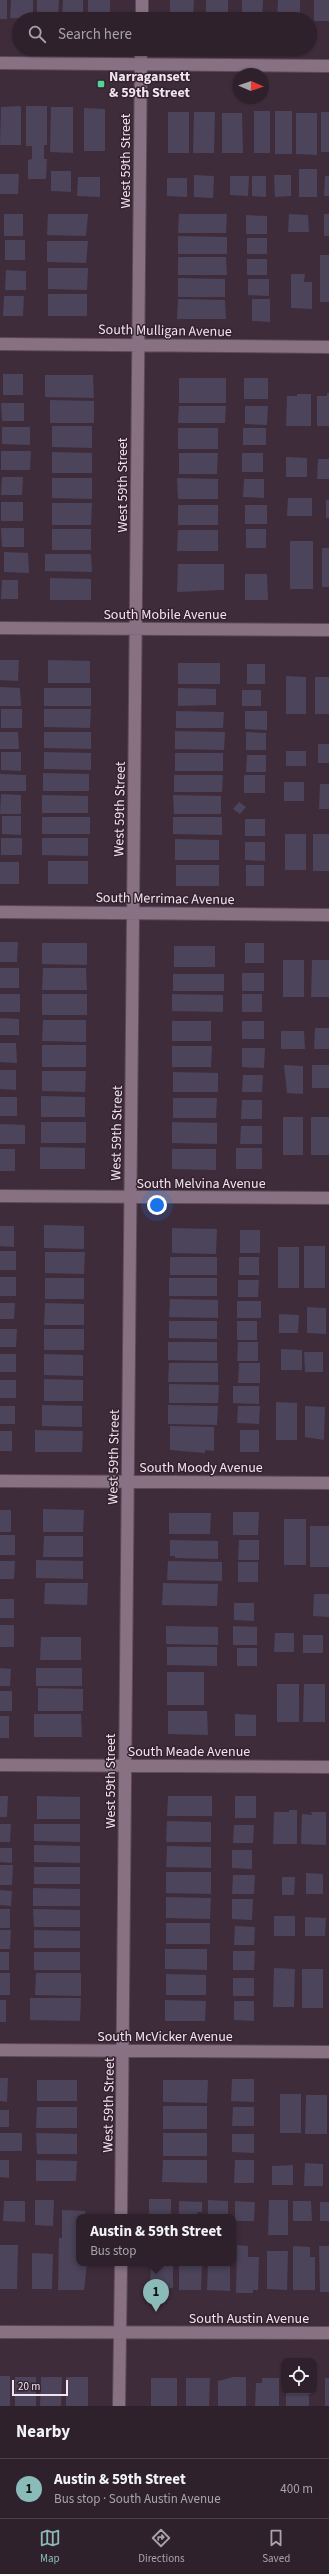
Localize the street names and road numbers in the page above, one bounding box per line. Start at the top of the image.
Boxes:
street label: West 59th Street [116,113,136,209]
street label: South Mulligan Avenue [98,320,232,342]
street label: West 59th Street [113,437,133,533]
street label: South Mobile Avenue [103,605,227,625]
street label: West 59th Street [109,761,131,857]
street label: South Merrimac Avenue [95,888,235,910]
street label: West 59th Street [106,1085,128,1181]
street label: South Melvina Avenue [136,1174,266,1194]
street label: West 59th Street [103,1409,125,1505]
street label: South Moody Avenue [139,1458,263,1478]
street label: West 59th Street [101,1733,121,1829]
street label: South Meade Avenue [128,1742,250,1762]
street label: South McVicker Avenue [97,2027,233,2047]
street label: West 59th Street [98,2057,120,2153]
street label: South Austin Avenue [189,2309,309,2329]

